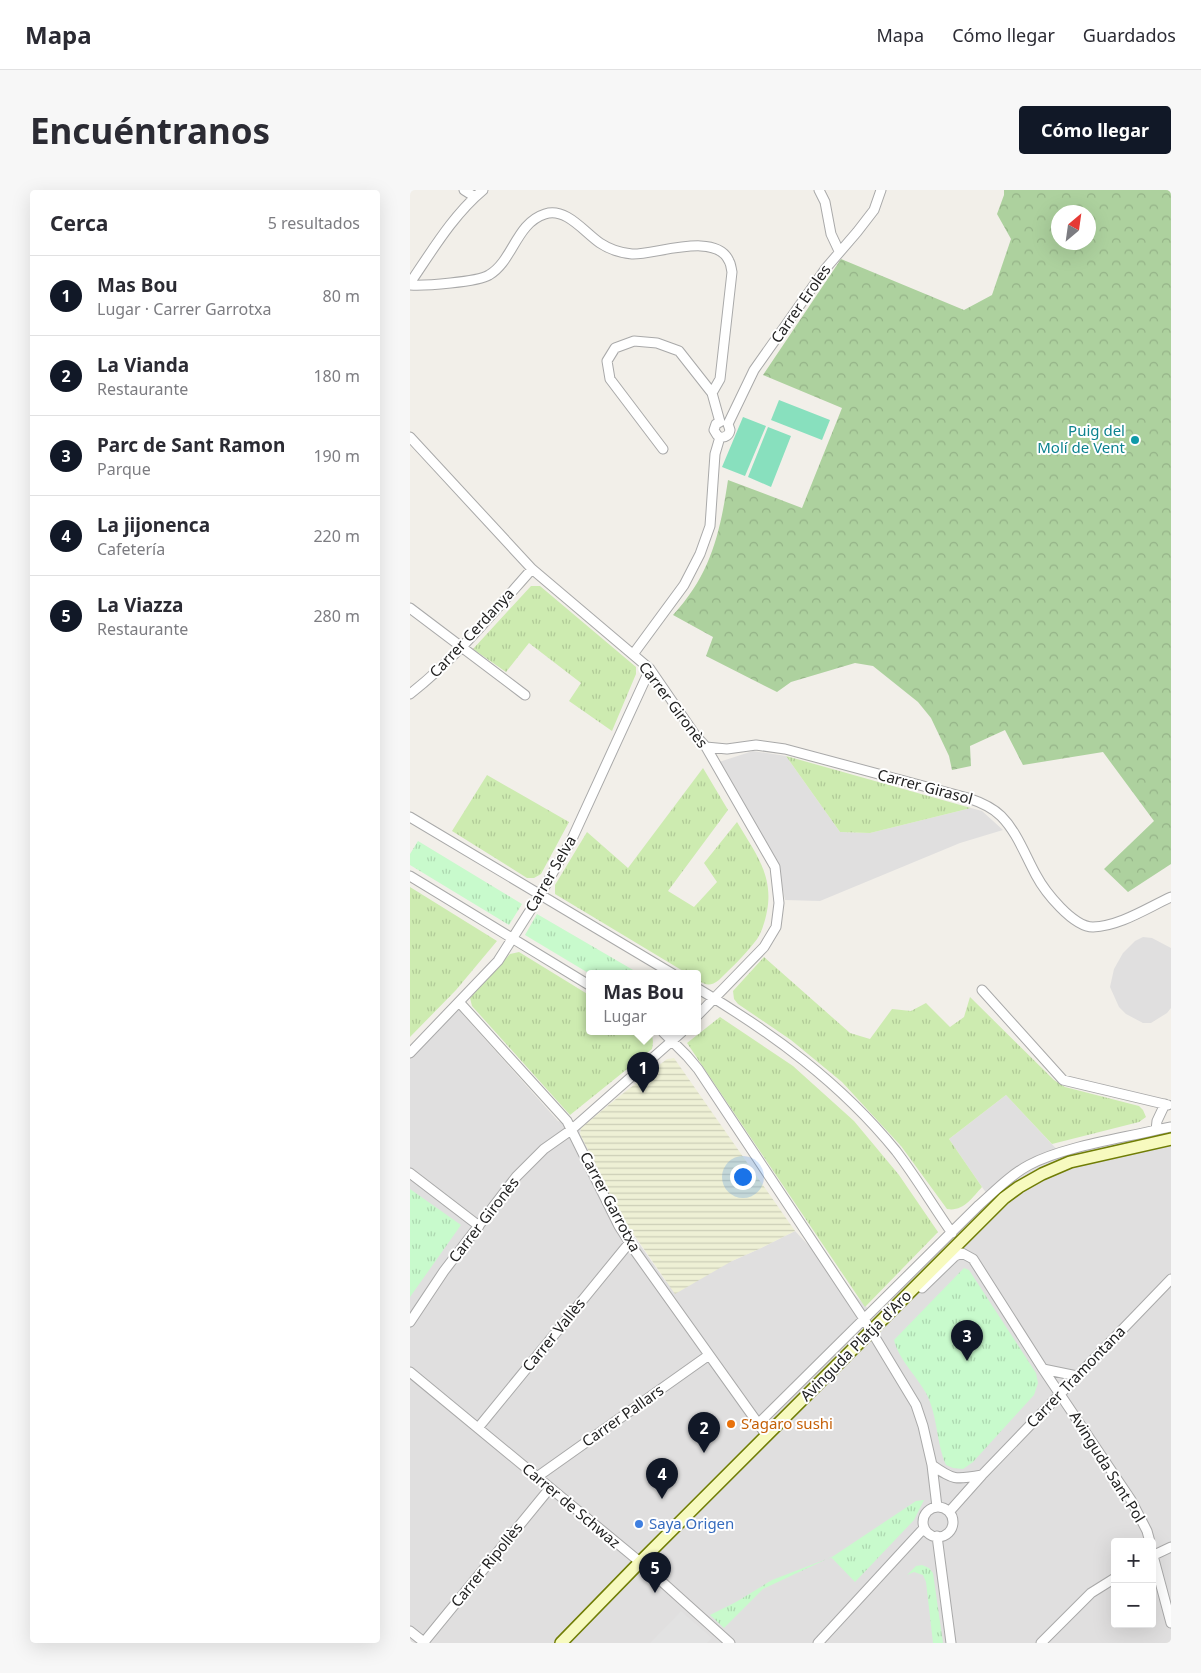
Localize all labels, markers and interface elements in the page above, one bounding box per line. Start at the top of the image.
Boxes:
text: Mapa [25,18,92,51]
text: Mapa [877,23,924,47]
text: Cómo llegar [952,23,1055,47]
text: Guardados [1083,23,1176,47]
button: Cómo llegar [1019,106,1171,154]
text: Encuéntranos [30,107,270,154]
north arrow [1051,205,1096,250]
text: Cerca [50,209,108,237]
text: 5 resultados [268,212,360,234]
street label: Carrer Eroles [766,260,835,347]
text: Mas Bou [97,272,178,298]
text: 1 [61,285,71,307]
text: 80 m [323,285,360,307]
text: Lugar · Carrer Garrotxa [97,298,272,320]
text: La Vianda [97,352,189,378]
text: 2 [61,365,71,387]
text: 180 m [313,365,360,387]
text: Restaurante [97,378,188,400]
place label: Puig del Molí de Vent [1037,420,1126,457]
text: Parc de Sant Ramon [97,432,285,458]
marker: Puig del Molí de Vent [1129,434,1141,446]
text: 3 [61,445,71,467]
text: 190 m [313,445,360,467]
text: Parque [97,458,151,480]
text: La jijonenca [97,512,210,538]
text: 4 [61,525,71,547]
text: 220 m [313,525,360,547]
text: Cafetería [97,538,165,560]
street label: Carrer Cerdanya [425,583,518,681]
text: La Viazza [97,592,183,618]
text: 5 [61,605,71,627]
text: 280 m [313,605,360,627]
text: Restaurante [97,618,188,640]
street label: Carrer Gironès [635,657,713,752]
street label: Carrer Girasol [875,764,975,808]
street label: Carrer Selva [520,832,580,915]
popup [586,970,701,1035]
text: Mas Bou [603,979,684,1005]
text: Lugar [603,1005,647,1027]
pin: 1 [627,1052,659,1093]
street label: Carrer Garrotxa [576,1148,646,1255]
your location [730,1164,756,1190]
street label: Carrer Gironès [444,1173,523,1266]
street label: Avinguda Platja d'Aro [795,1285,915,1405]
street label: Carrer Vallès [517,1293,589,1375]
pin: 3 [951,1320,983,1361]
street label: Carrer Tramontana [1021,1321,1129,1432]
street label: Carrer Pallars [578,1380,667,1451]
street label: Avinguda Sant Pol [1066,1407,1150,1526]
pin: 2 [688,1412,720,1453]
place label: S’agaro sushi [741,1413,833,1433]
marker: S’agaro sushi [725,1418,737,1430]
street label: Carrer de Schwaz [518,1458,625,1552]
pin: 4 [646,1458,678,1499]
place label: Saya Origen [649,1513,734,1533]
street label: Carrer Ripollès [446,1518,527,1611]
marker: Saya Origen [633,1518,645,1530]
map controls [1111,1538,1156,1628]
button: + [1111,1538,1156,1583]
pin: 5 [639,1552,671,1593]
button: − [1111,1583,1156,1628]

